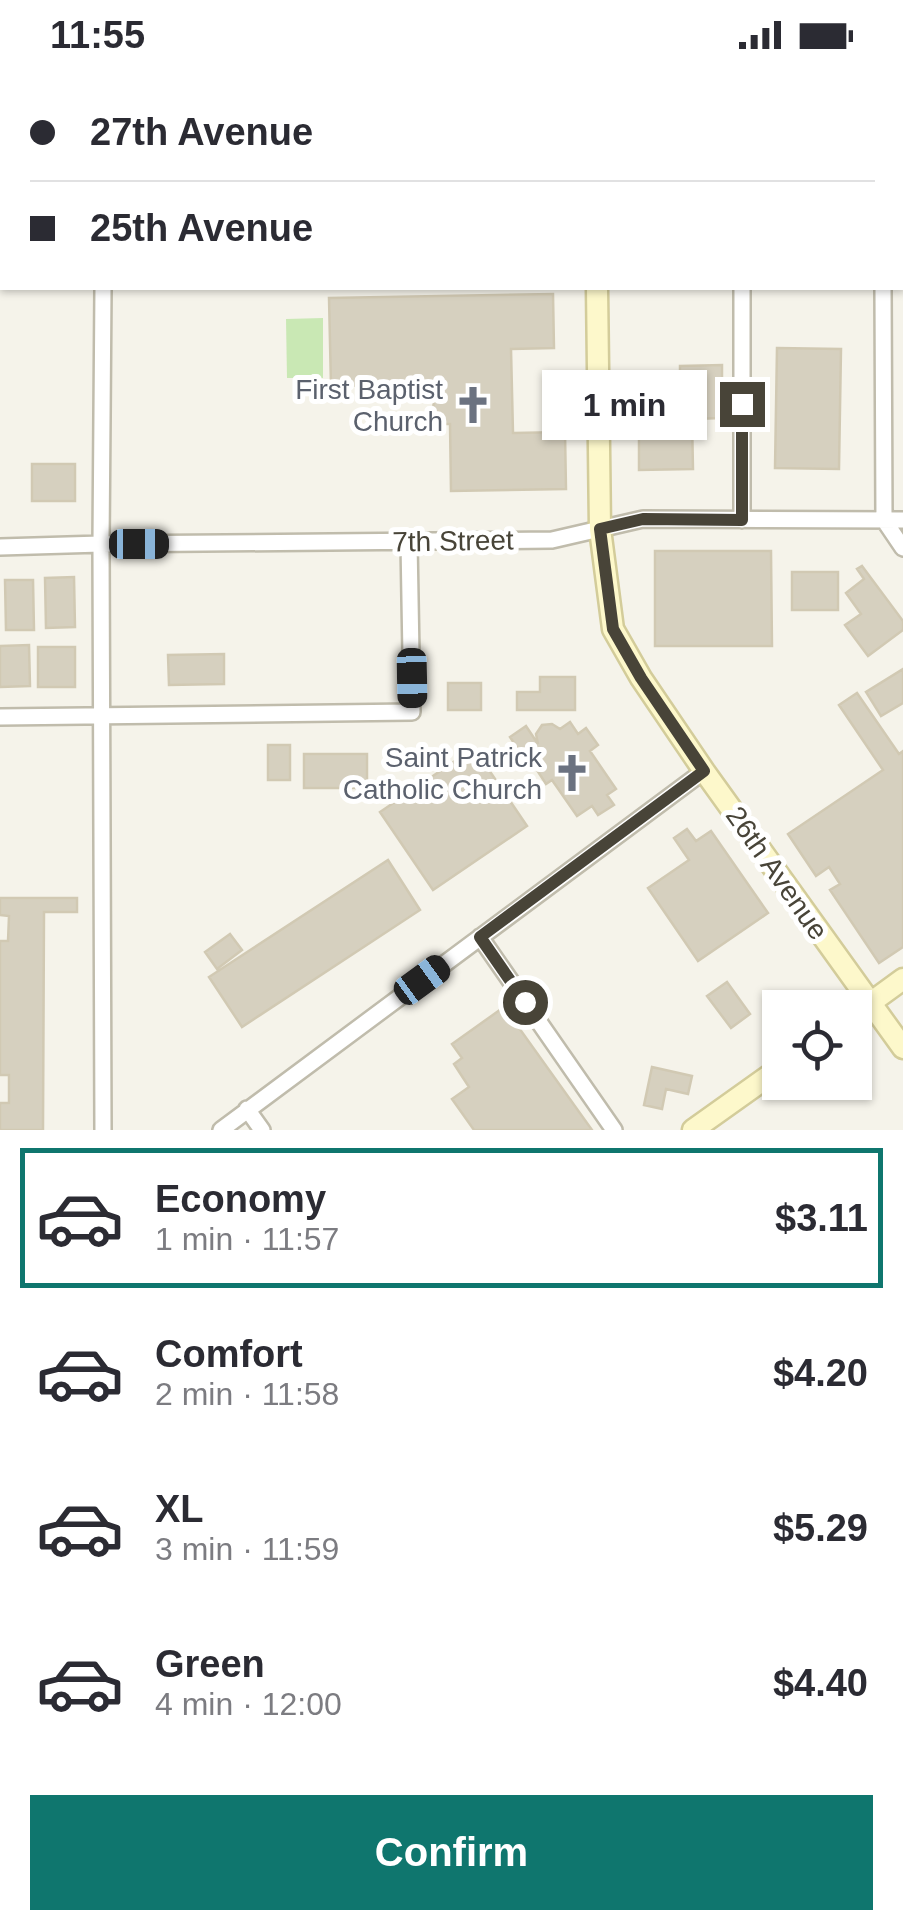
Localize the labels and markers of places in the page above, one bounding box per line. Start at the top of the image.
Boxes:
place label: First Baptist Church [295,374,443,437]
church icon: First Baptist Church [452,384,494,426]
place label: Saint Patrick Catholic Church [343,742,543,805]
church icon: Saint Patrick Catholic Church [551,752,593,794]

